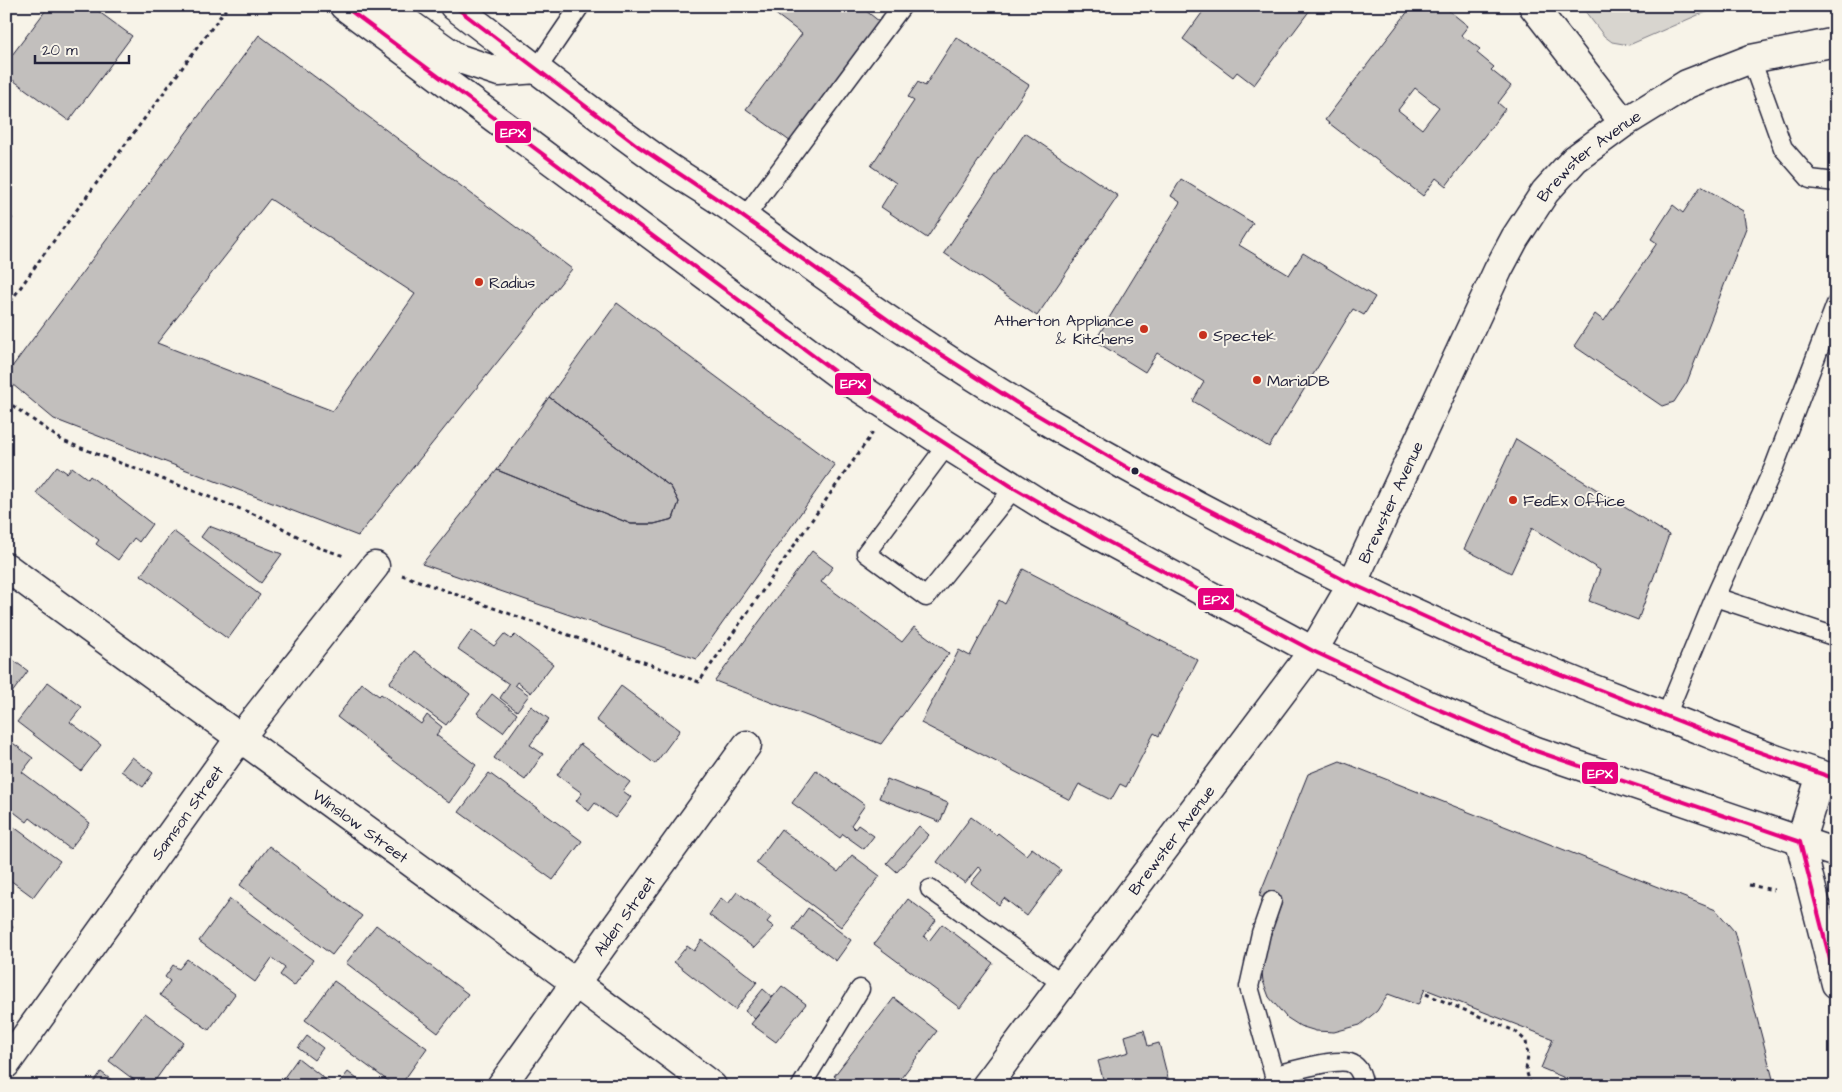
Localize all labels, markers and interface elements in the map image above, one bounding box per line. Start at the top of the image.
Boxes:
scale bar [35,32,129,64]
text: 20 m [42,40,78,61]
street label: Brewster Avenue [1532,105,1646,206]
line badge: EPX [494,120,532,144]
text: EPX [500,123,526,143]
place label: Radius [489,272,535,294]
marker: Radius [473,276,485,288]
place label: Atherton Appliance & Kitchens [994,310,1134,350]
marker: Atherton Appliance & Kitchens [1138,323,1150,335]
place label: Spectek [1213,325,1276,347]
marker: Spectek [1197,329,1209,341]
place label: MariaDB [1267,370,1330,392]
line badge: EPX [834,372,872,396]
text: EPX [840,374,866,394]
marker: MariaDB [1251,374,1263,386]
street label: Brewster Avenue [1353,438,1429,567]
unlabelled marker [1130,466,1140,476]
place label: FedEx Office [1523,490,1626,512]
marker: FedEx Office [1507,494,1519,506]
line badge: EPX [1197,587,1235,611]
text: EPX [1203,590,1229,610]
street label: Samson Street [146,760,229,864]
line badge: EPX [1581,761,1619,785]
text: EPX [1587,764,1613,784]
street label: Brewster Avenue [1123,781,1221,900]
street label: Winslow Street [308,784,413,869]
street label: Alden Street [588,872,661,961]

